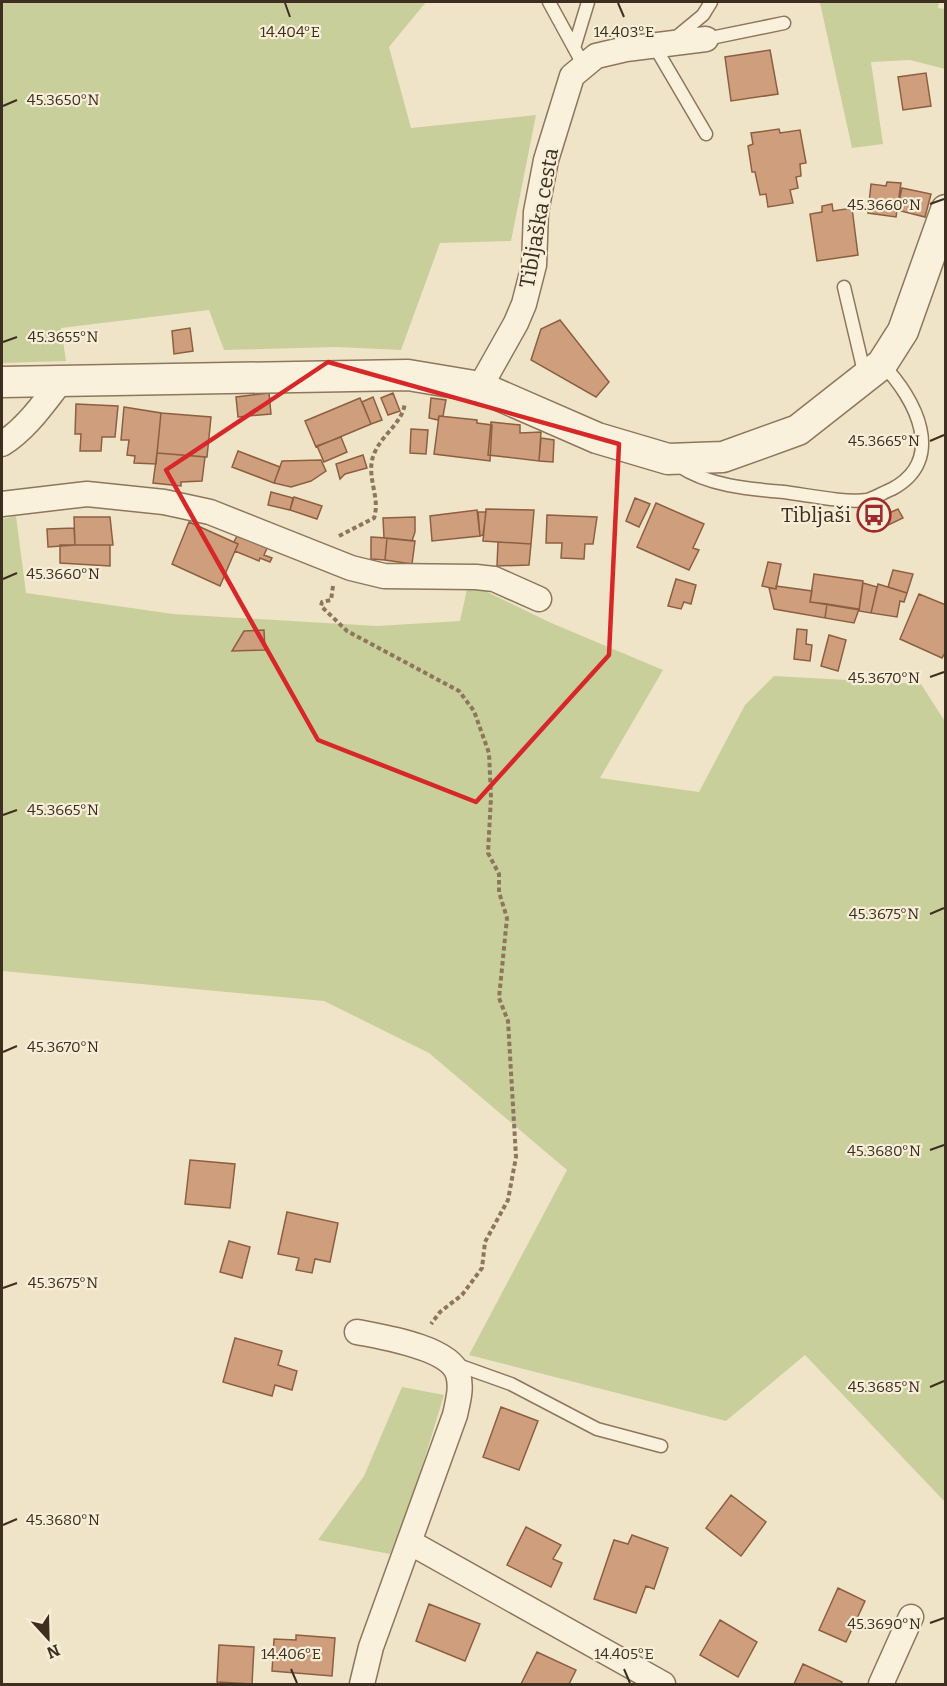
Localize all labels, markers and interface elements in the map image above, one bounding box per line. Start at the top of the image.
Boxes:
text: 14.404°E [260,23,320,41]
text: 14.403°E [594,23,654,41]
text: 45.3650°N [27,91,99,109]
street label: Tibljaška cesta [514,146,564,290]
text: 45.3660°N [847,196,921,214]
text: 45.3655°N [28,328,99,346]
text: 45.3665°N [848,432,920,450]
bus stop icon: Tibljaši [856,497,892,533]
place label: Tibljaši [781,502,851,528]
text: 45.3660°N [26,565,100,583]
text: 45.3670°N [848,669,920,687]
text: 45.3665°N [27,801,99,819]
text: 45.3675°N [849,905,919,923]
text: 45.3670°N [27,1038,99,1056]
text: 45.3680°N [847,1142,921,1160]
text: 45.3675°N [28,1274,98,1292]
text: 45.3685°N [848,1378,920,1396]
text: 45.3680°N [26,1511,100,1529]
north arrow [18,1608,78,1668]
text: 45.3690°N [847,1615,921,1633]
text: N [44,1640,63,1663]
text: 14.406°E [261,1645,321,1663]
text: 14.405°E [594,1645,654,1663]

